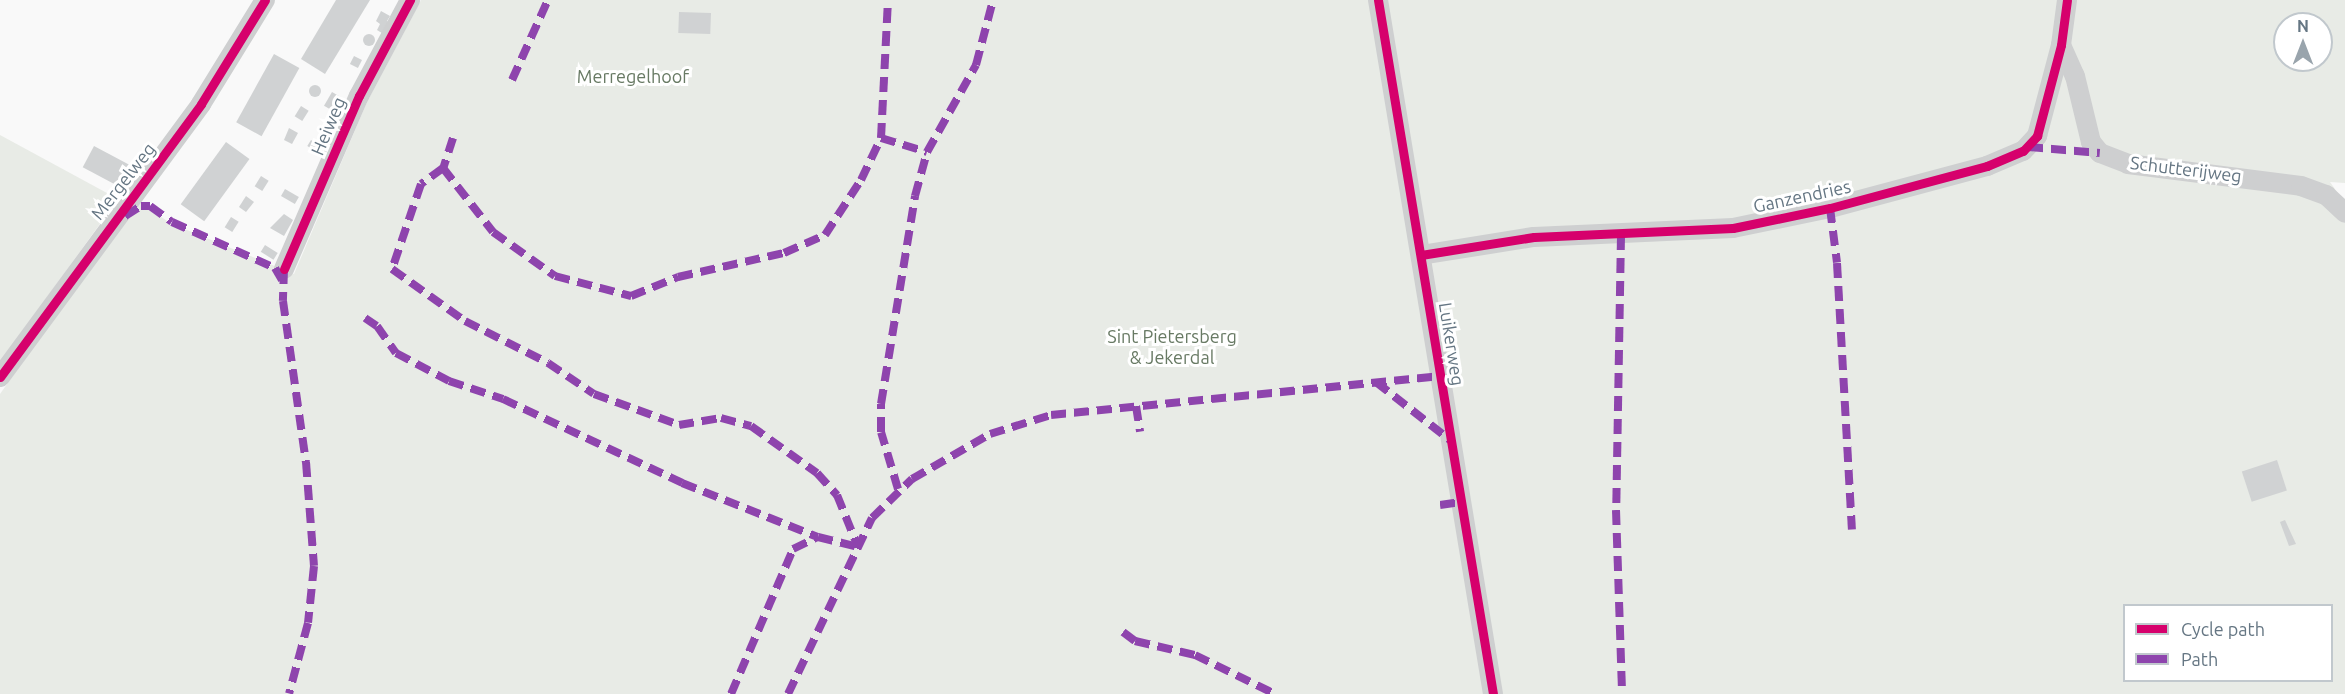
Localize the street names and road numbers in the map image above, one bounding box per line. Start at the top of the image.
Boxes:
street label: Heiweg [306,94,350,158]
street label: Mergelweg [86,138,160,224]
street label: Schutterijweg [2129,151,2243,187]
street label: Ganzendries [1751,175,1853,217]
street label: Luikerweg [1435,301,1469,387]

